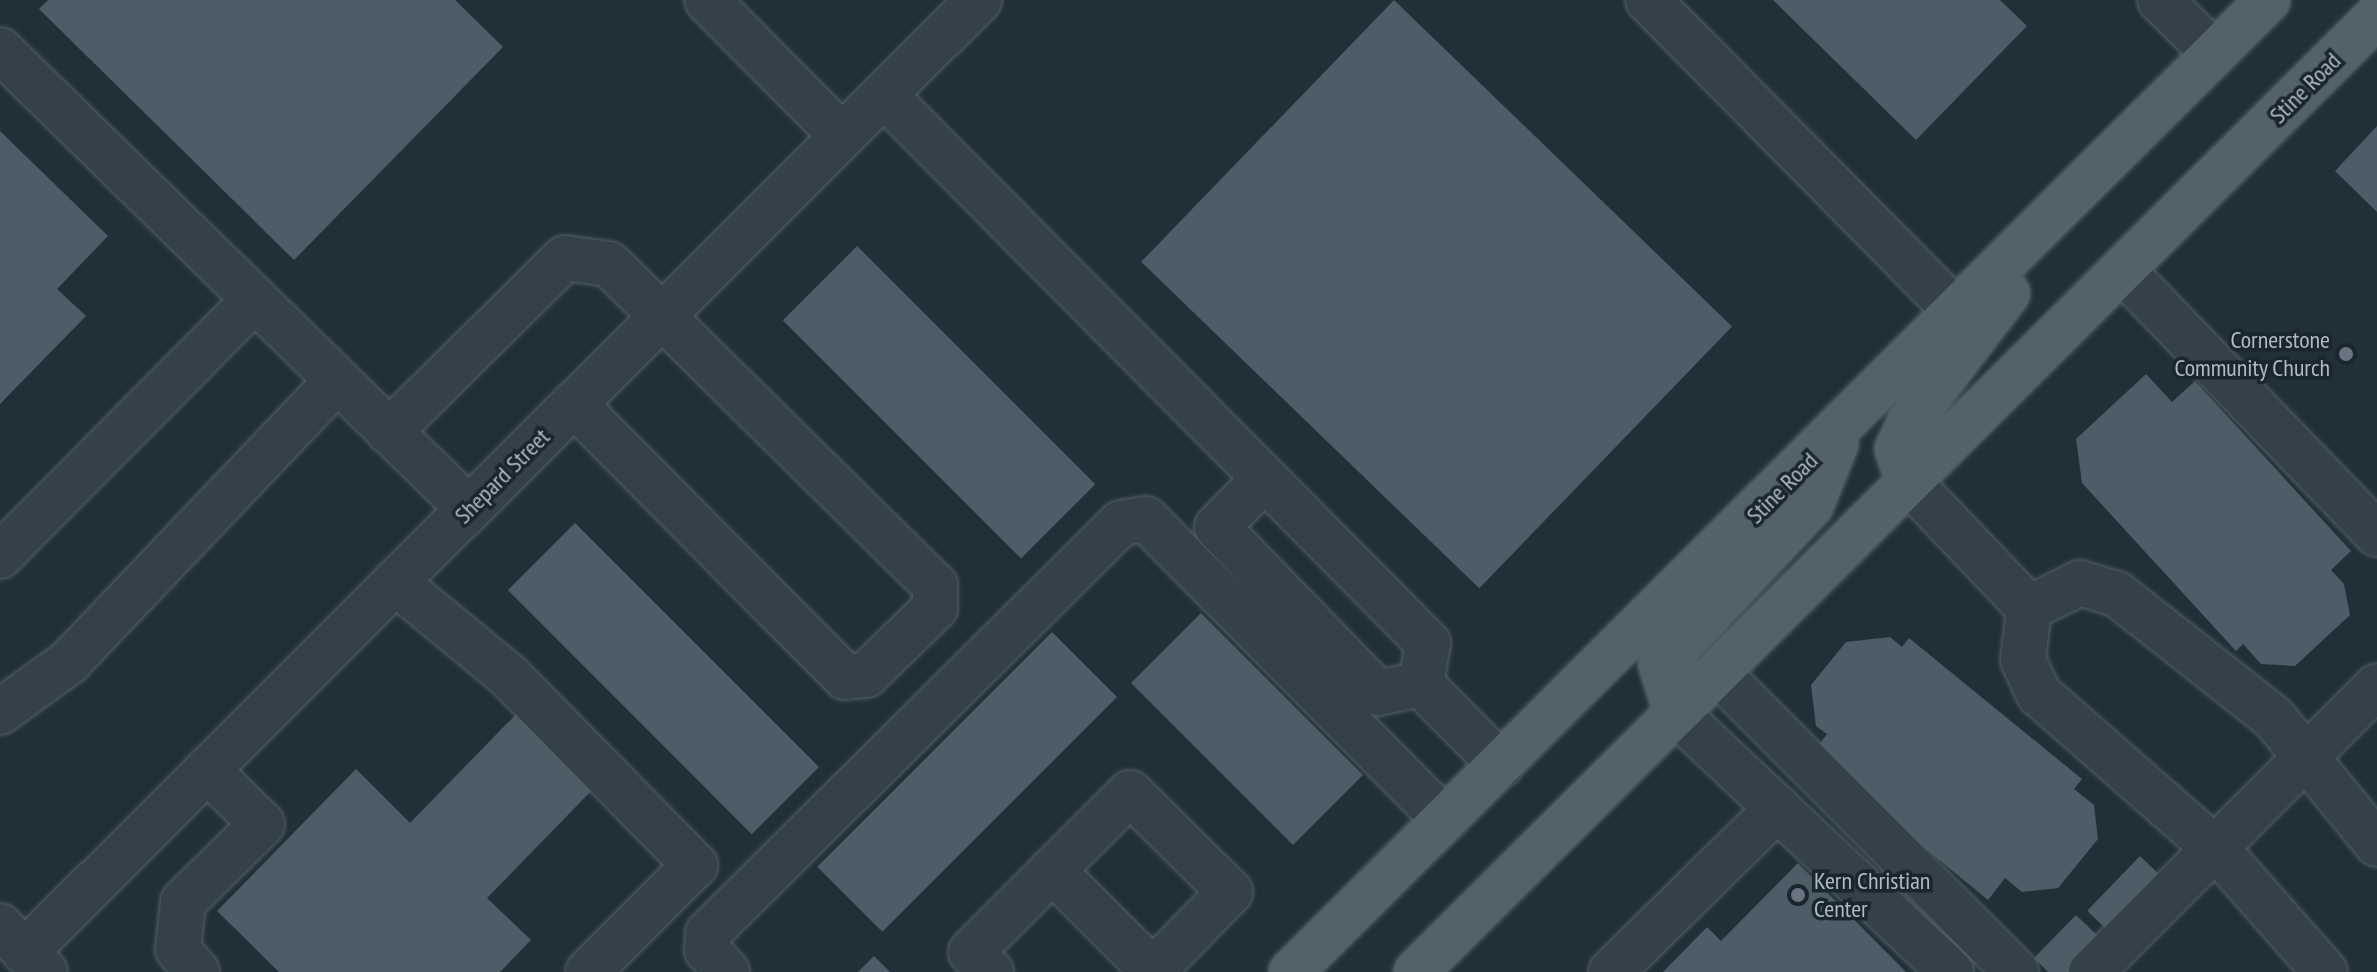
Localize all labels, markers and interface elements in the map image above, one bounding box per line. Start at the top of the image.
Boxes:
street label: Stine Road [2264,47,2346,129]
place label: Cornerstone Community Church [2174,326,2330,382]
marker: Cornerstone Community Church [2337,345,2355,363]
street label: Shepard Street [449,423,555,529]
street label: Stine Road [1741,447,1823,529]
place label: Kern Christian Center [1814,867,1930,923]
marker: Kern Christian Center [1789,886,1807,904]

